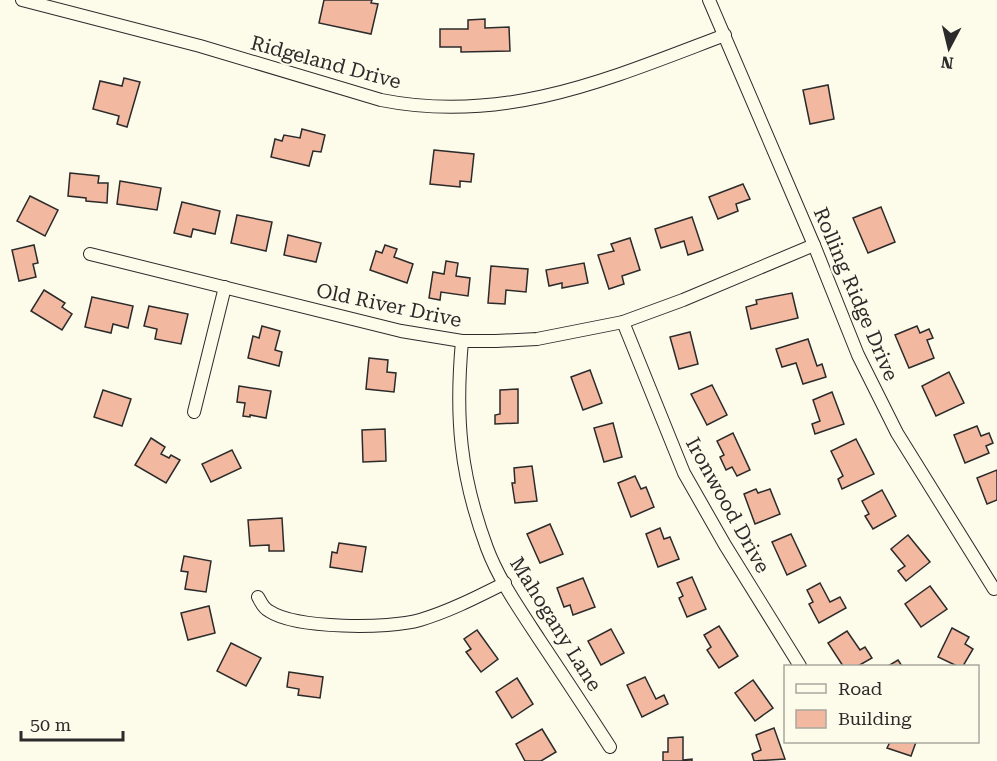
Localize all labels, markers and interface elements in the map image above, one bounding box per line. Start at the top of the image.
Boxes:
north arrow [919,18,979,78]
street label: Ridgeland Drive [248,30,404,94]
text: N [940,52,955,73]
street label: Rolling Ridge Drive [809,204,903,384]
street label: Old River Drive [314,278,464,332]
street label: Ironwood Drive [681,433,775,577]
street label: Mahogany Lane [505,553,607,695]
legend [784,665,979,743]
text: Road [838,678,883,699]
scale bar [21,704,123,742]
text: Building [838,708,912,729]
text: 50 m [30,714,71,735]

